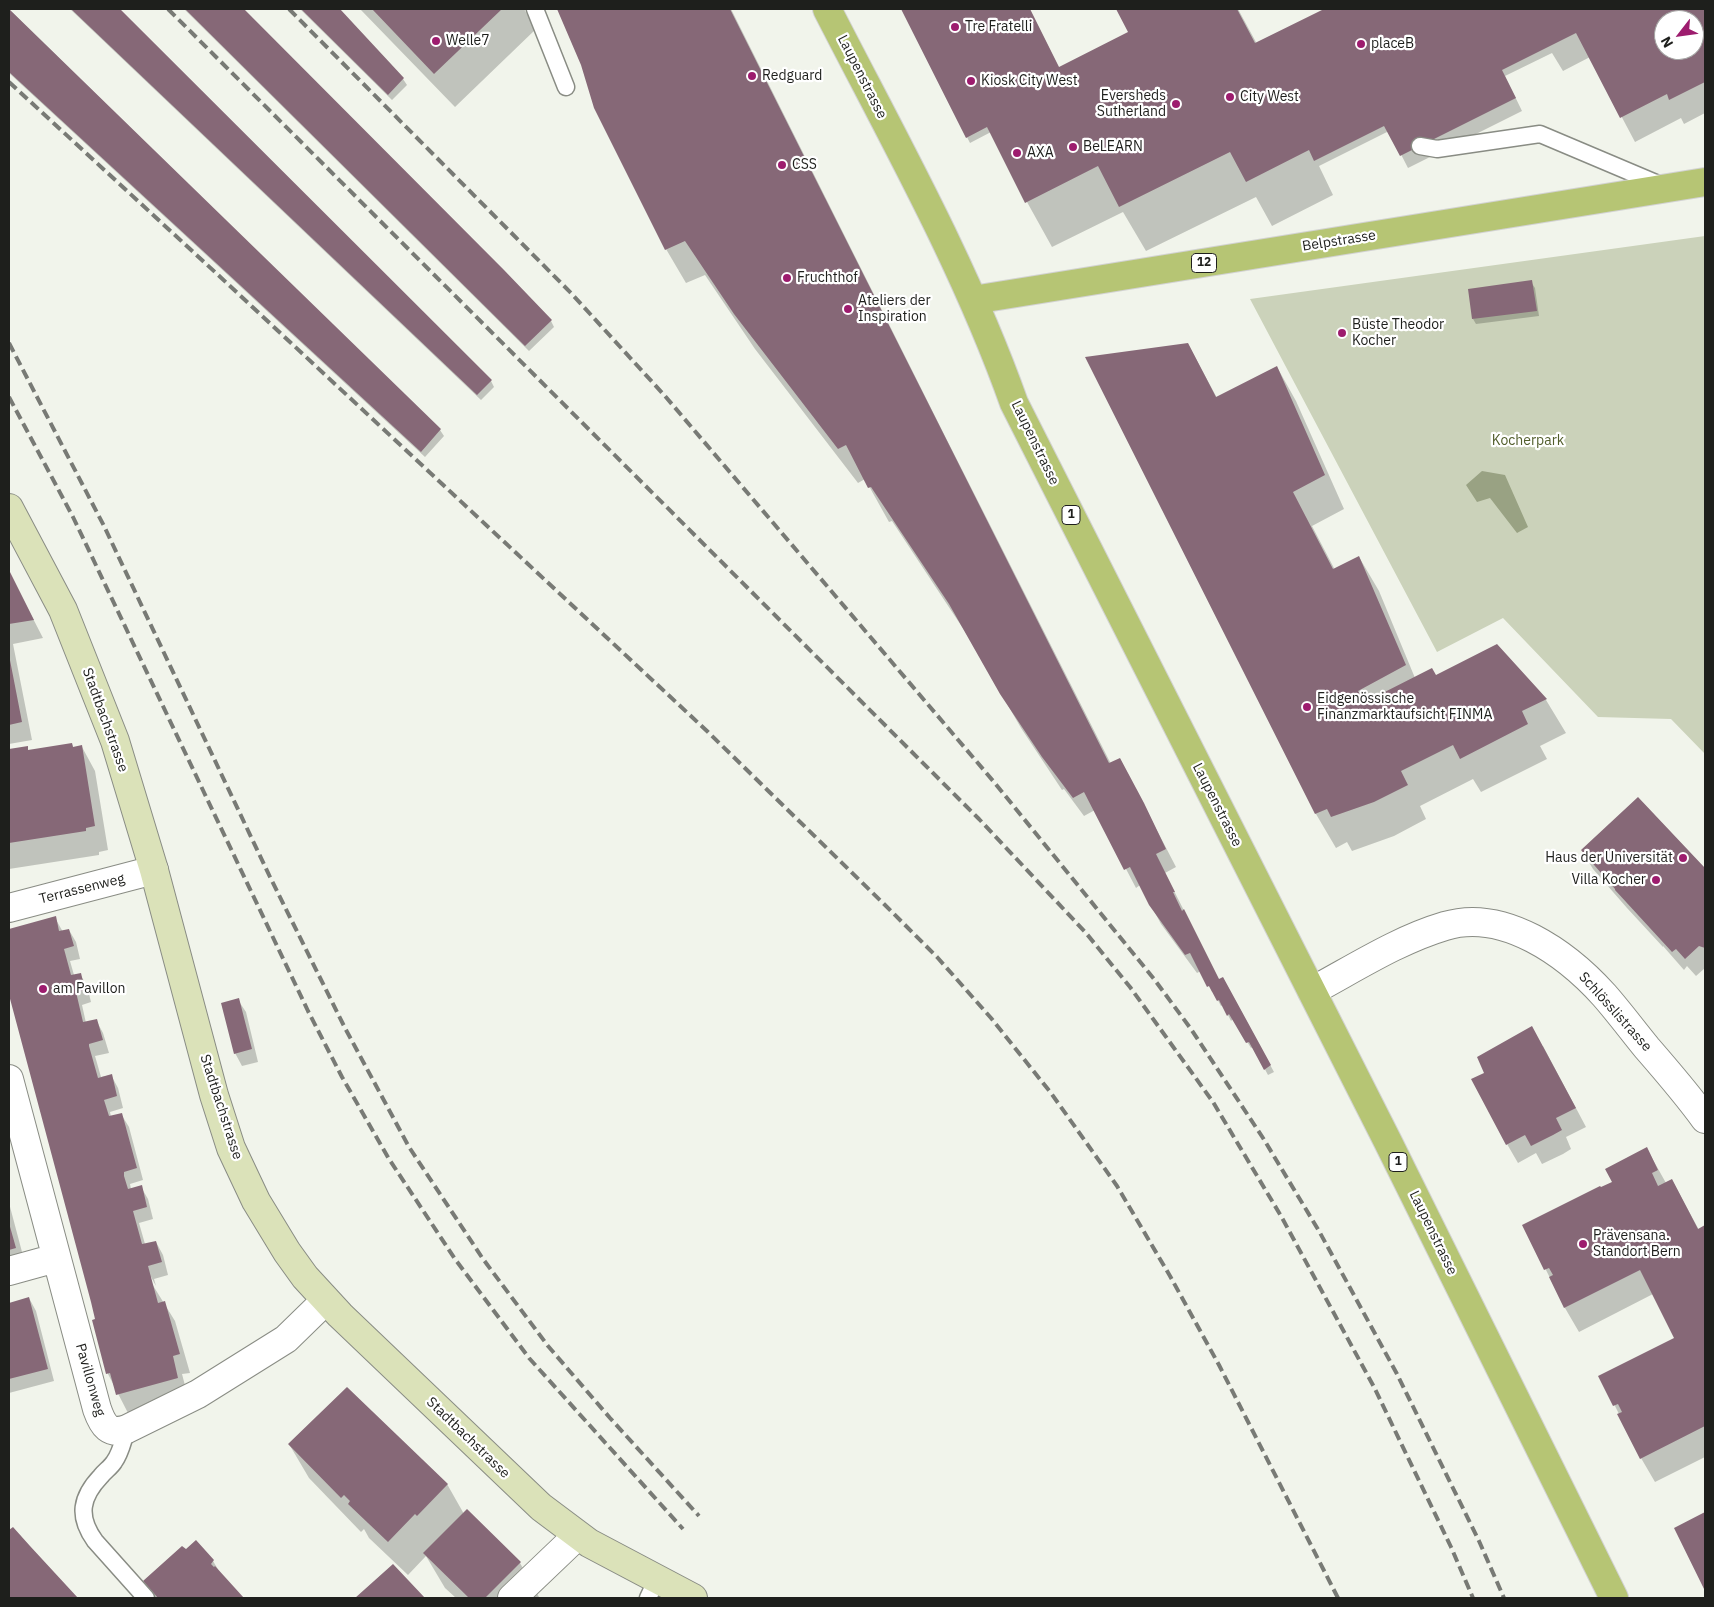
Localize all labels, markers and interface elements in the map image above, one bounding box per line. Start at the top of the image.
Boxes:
north arrow [1654,10,1704,60]
place label: Tre Fratelli [965,19,1032,35]
marker: Tre Fratelli [949,21,961,33]
street label: Laupenstrasse [834,32,890,122]
place label: Welle7 [446,33,490,49]
text: N [1657,33,1677,51]
marker: Welle7 [430,35,442,47]
place label: placeB [1371,36,1414,52]
marker: placeB [1355,38,1367,50]
place label: Redguard [762,68,822,84]
marker: Redguard [746,70,758,82]
place label: Kiosk City West [981,73,1078,89]
marker: Kiosk City West [965,75,977,87]
place label: Eversheds Sutherland [1097,88,1166,120]
place label: City West [1240,89,1299,105]
marker: City West [1224,91,1236,103]
marker: Eversheds Sutherland [1170,98,1182,110]
place label: BeLEARN [1083,139,1143,155]
marker: BeLEARN [1067,141,1079,153]
place label: AXA [1027,145,1054,161]
marker: AXA [1011,147,1023,159]
place label: CSS [792,157,817,173]
marker: CSS [776,159,788,171]
street label: Belpstrasse [1301,227,1377,255]
road number: 12 [1192,254,1216,272]
place label: Fruchthof [797,270,858,286]
marker: Fruchthof [781,272,793,284]
place label: Ateliers der Inspiration [858,293,931,326]
marker: Ateliers der Inspiration [842,303,854,315]
place label: Büste Theodor Kocher [1352,317,1444,350]
marker: Büste Theodor Kocher [1336,327,1348,339]
street label: Laupenstrasse [1007,398,1063,488]
park label: Kocherpark [1492,433,1564,449]
road number: 1 [1062,506,1080,524]
street label: Stadtbachstrasse [78,666,132,774]
place label: Eidgenössische Finanzmarktaufsicht FINMA [1317,691,1492,724]
marker: Eidgenössische Finanzmarktaufsicht FINMA [1301,701,1313,713]
street label: Laupenstrasse [1189,760,1245,850]
place label: Haus der Universität [1545,850,1673,866]
marker: Haus der Universität [1677,852,1689,864]
street label: Terrassenweg [38,870,126,908]
place label: Villa Kocher [1571,872,1646,888]
marker: Villa Kocher [1650,874,1662,886]
street label: Schlösslistrasse [1575,969,1655,1055]
place label: am Pavillon [53,981,125,997]
marker: am Pavillon [37,983,49,995]
street label: Stadtbachstrasse [196,1052,246,1162]
road number: 1 [1389,1152,1407,1172]
street label: Laupenstrasse [1405,1188,1461,1278]
place label: Prävensana. Standort Bern [1593,1228,1681,1260]
marker: Prävensana. Standort Bern [1577,1238,1589,1250]
street label: Pavillonweg [72,1342,108,1418]
street label: Stadtbachstrasse [423,1394,513,1482]

